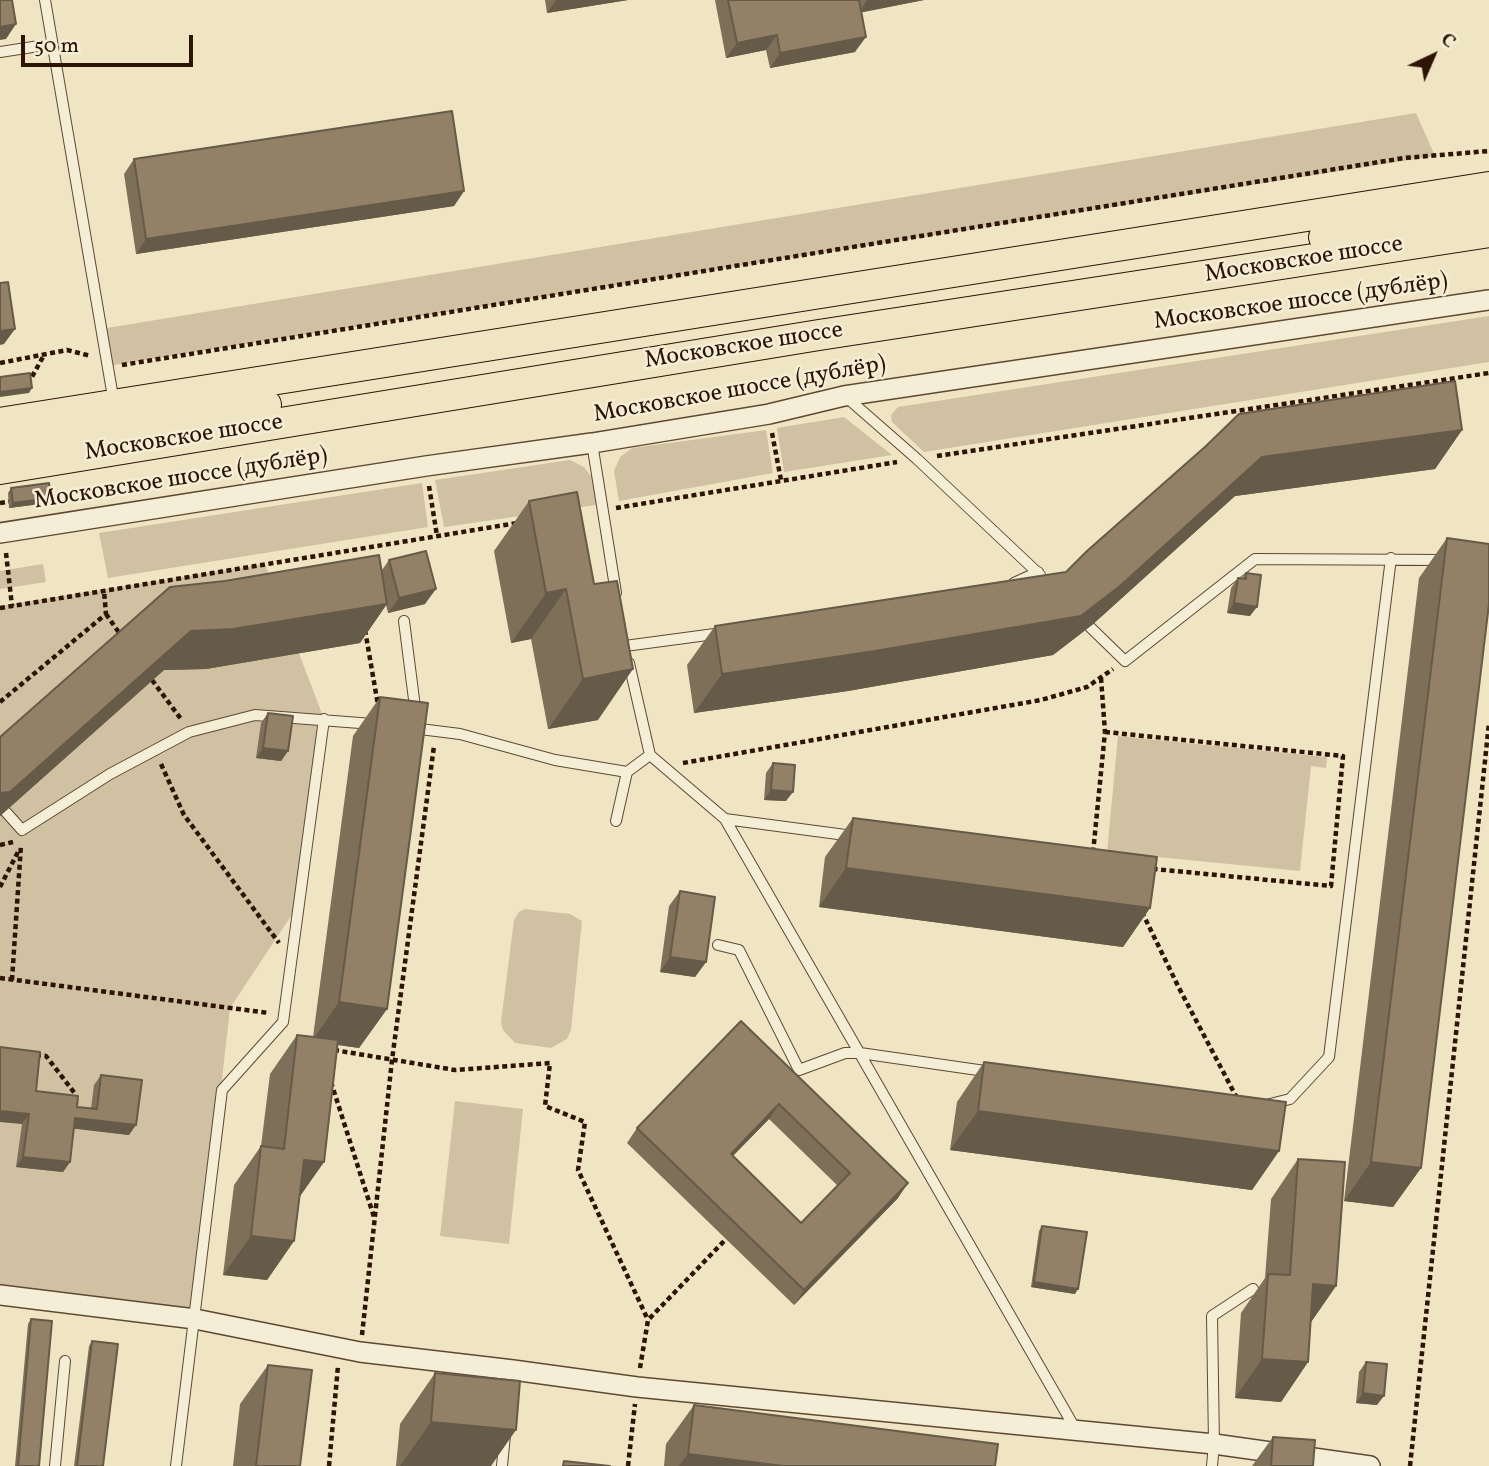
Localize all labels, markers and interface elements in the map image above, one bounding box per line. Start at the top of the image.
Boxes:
scale bar [24,21,196,65]
north arrow [1398,21,1468,91]
text: С [1434,27,1461,54]
text: 50 m [34,32,79,61]
street label: Московское шоссе [1203,231,1405,291]
street label: Московское шоссе (дублёр) [1152,268,1450,338]
street label: Московское шоссе [643,317,845,377]
street label: Московское шоссе (дублёр) [592,351,888,431]
street label: Московское шоссе [83,409,285,469]
street label: Московское шоссе (дублёр) [32,443,330,517]

